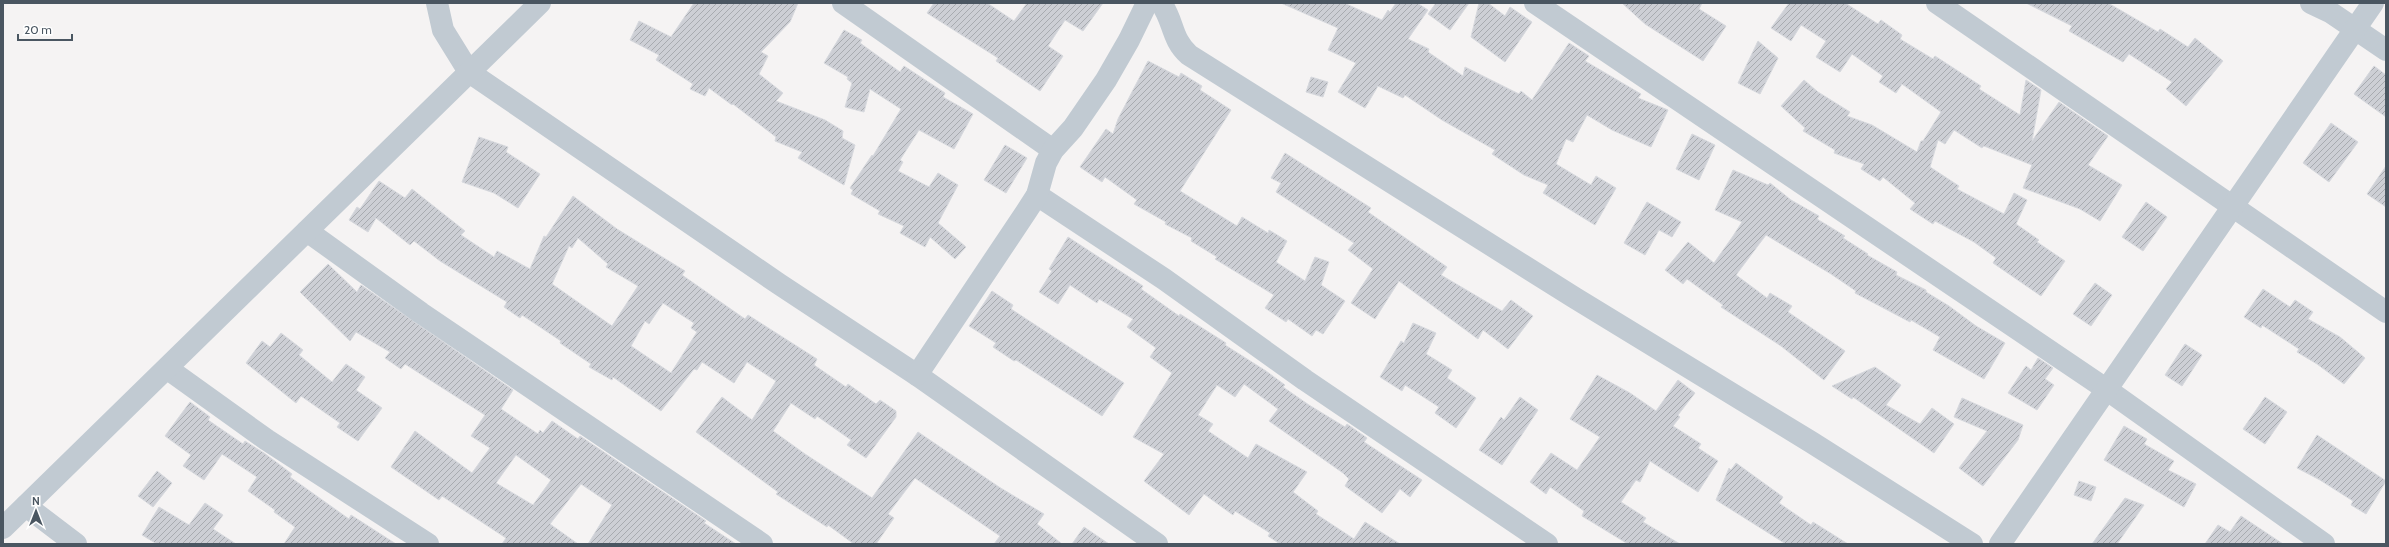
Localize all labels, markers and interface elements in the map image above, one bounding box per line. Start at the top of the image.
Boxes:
scale bar [18,16,72,42]
text: 20 m [24,22,52,37]
north arrow [16,491,56,531]
text: N [32,494,40,508]

